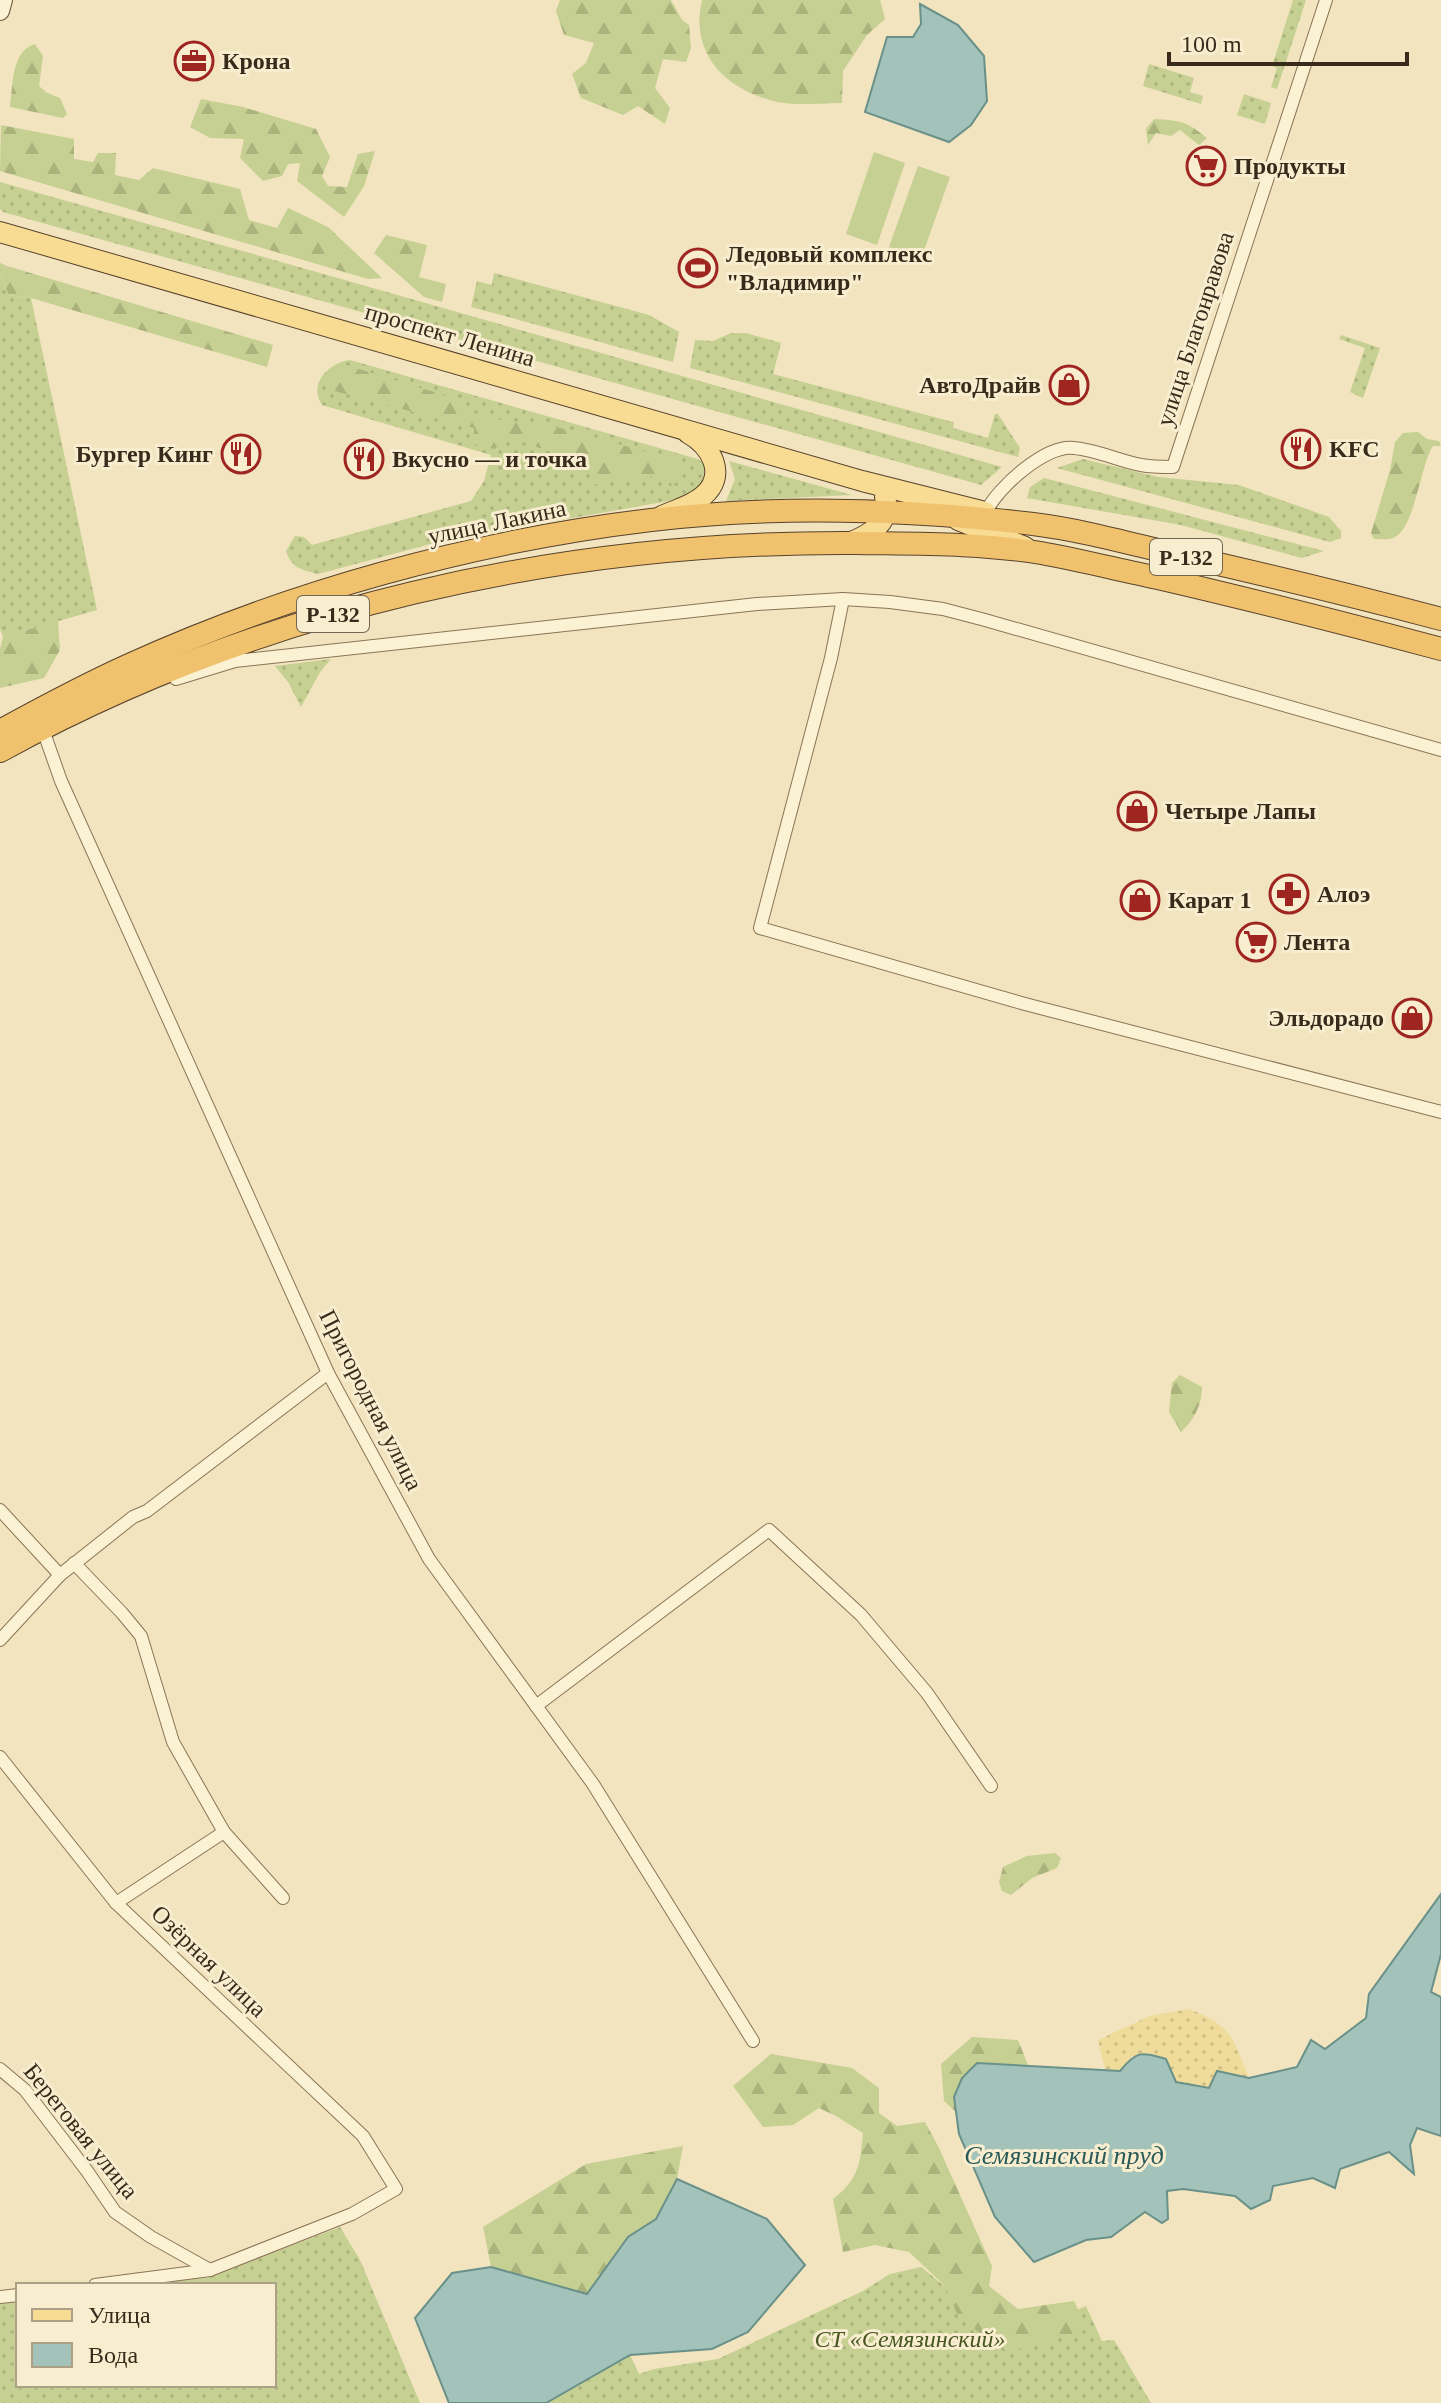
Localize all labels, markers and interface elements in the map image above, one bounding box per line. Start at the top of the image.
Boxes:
scale bar [1169,16,1407,66]
text: 100 m [1181,31,1242,57]
office icon: Крона [173,40,215,82]
place label: Крона [222,48,291,74]
supermarket icon: Продукты [1185,145,1227,187]
place label: Продукты [1234,153,1346,179]
street label: улица Благонравова [1151,228,1239,430]
place label: Ледовый комплекс "Владимир" [726,241,933,295]
sports icon: Ледовый комплекс "Владимир" [677,247,719,289]
street label: проспект Ленина [362,298,538,372]
shop icon: АвтоДрайв [1048,364,1090,406]
place label: АвтоДрайв [919,372,1041,398]
restaurant icon: KFC [1280,428,1322,470]
restaurant icon: Бургер Кинг [220,433,262,475]
place label: KFC [1329,436,1380,462]
restaurant icon: Вкусно — и точка [343,438,385,480]
place label: Бургер Кинг [76,441,213,467]
place label: Вкусно — и точка [392,446,587,472]
street label: улица Лакина [426,495,569,549]
road number: Р-132 [1150,539,1222,575]
road number: Р-132 [297,596,369,632]
shop icon: Четыре Лапы [1116,790,1158,832]
place label: Четыре Лапы [1165,798,1316,824]
pharmacy icon: Алоэ [1268,873,1310,915]
shop icon: Карат 1 [1119,879,1161,921]
place label: Алоэ [1317,881,1370,907]
place label: Карат 1 [1168,887,1252,913]
supermarket icon: Лента [1235,921,1277,963]
place label: Лента [1284,929,1350,955]
shop icon: Эльдорадо [1391,997,1433,1039]
place label: Эльдорадо [1268,1005,1384,1031]
street label: Пригородная улица [314,1306,428,1495]
street label: Озёрная улица [146,1900,272,2022]
street label: Береговая улица [19,2058,144,2204]
water label: Семязинский пруд [964,2141,1164,2170]
legend [16,2283,276,2387]
text: Улица [88,2302,151,2328]
park label: СТ «Семязинский» [814,2326,1006,2352]
text: Вода [88,2342,139,2368]

